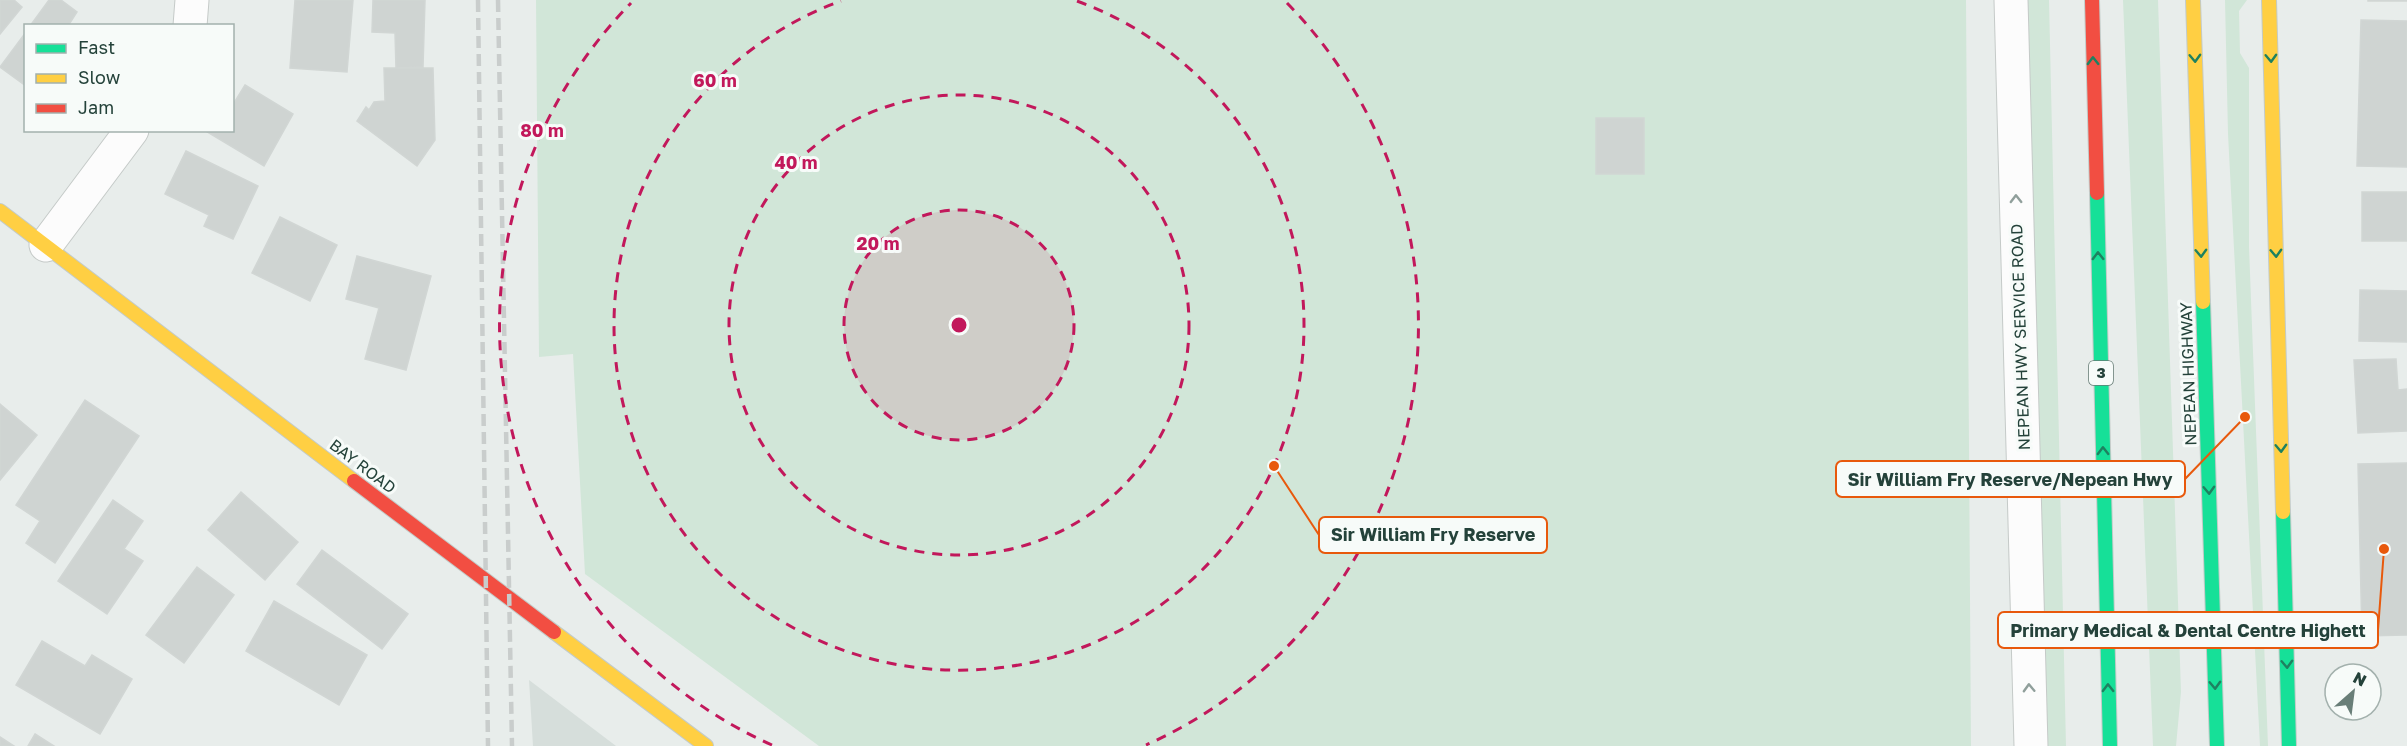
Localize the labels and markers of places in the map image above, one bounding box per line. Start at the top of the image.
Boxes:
centre of rings [949,315,969,335]
callout: Sir William Fry Reserve/Nepean Hwy [1836,461,2185,497]
callout: Sir William Fry Reserve [1319,517,1547,553]
callout: Primary Medical & Dental Centre Highett [1998,612,2378,648]

